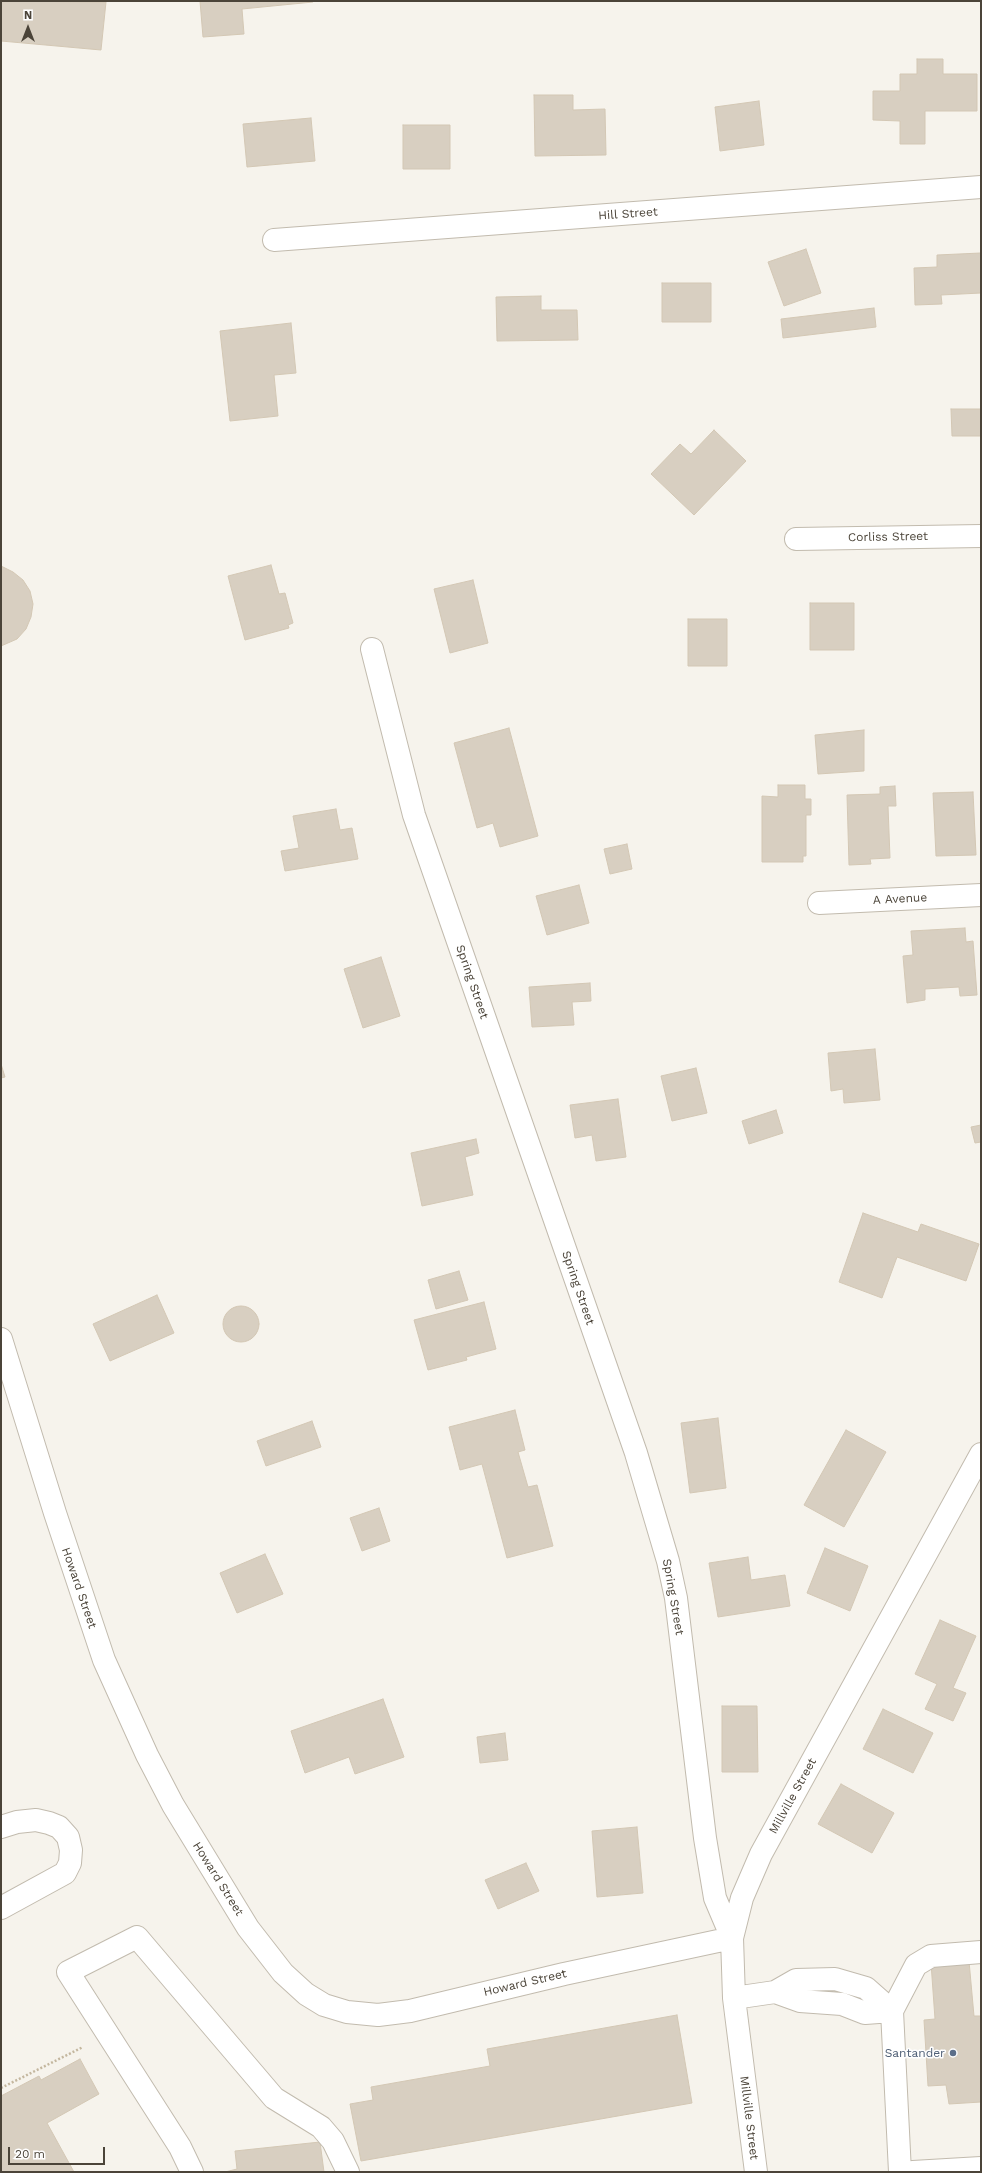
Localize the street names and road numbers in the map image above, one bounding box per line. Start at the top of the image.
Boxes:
street label: Hill Street [598,205,658,223]
street label: Corliss Street [848,529,928,545]
street label: A Avenue [872,890,928,908]
street label: Spring Street [453,943,491,1021]
street label: Spring Street [559,1249,597,1327]
street label: Howard Street [58,1546,100,1630]
street label: Spring Street [659,1558,687,1636]
street label: Millville Street [766,1756,820,1836]
street label: Howard Street [189,1839,247,1919]
street label: Howard Street [482,1966,568,2000]
street label: Millville Street [737,2075,761,2161]

